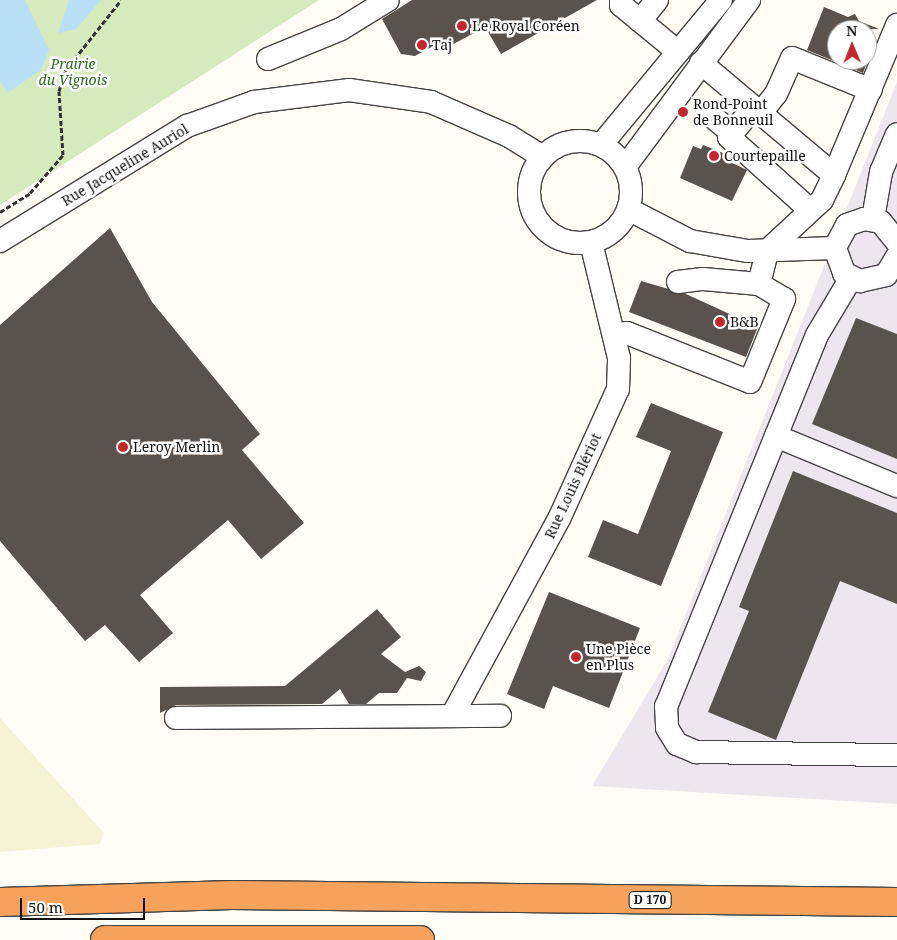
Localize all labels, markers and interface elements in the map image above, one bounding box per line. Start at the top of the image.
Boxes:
place label: Le Royal Coréen [472,18,580,34]
marker: Le Royal Coréen [456,20,468,32]
north arrow [827,20,877,70]
text: N [846,21,857,40]
place label: Taj [432,37,452,53]
marker: Taj [416,39,428,51]
park label: Prairie du Vignois [39,56,107,88]
place label: Rond-Point de Bonneuil [693,96,773,128]
marker: Rond-Point de Bonneuil [677,106,689,118]
street label: Rue Jacqueline Auriol [59,120,191,210]
place label: Courtepaille [724,148,806,164]
marker: Courtepaille [708,150,720,162]
place label: B&B [730,314,759,330]
marker: B&B [714,316,726,328]
street label: Rue Louis Blériot [541,431,605,541]
place label: Leroy Merlin [133,439,220,455]
marker: Leroy Merlin [117,441,129,453]
place label: Une Pièce en Plus [586,641,651,674]
marker: Une Pièce en Plus [570,651,582,663]
scale bar [22,888,148,920]
road number: D 170 [628,890,672,910]
text: 50 m [28,897,63,917]

